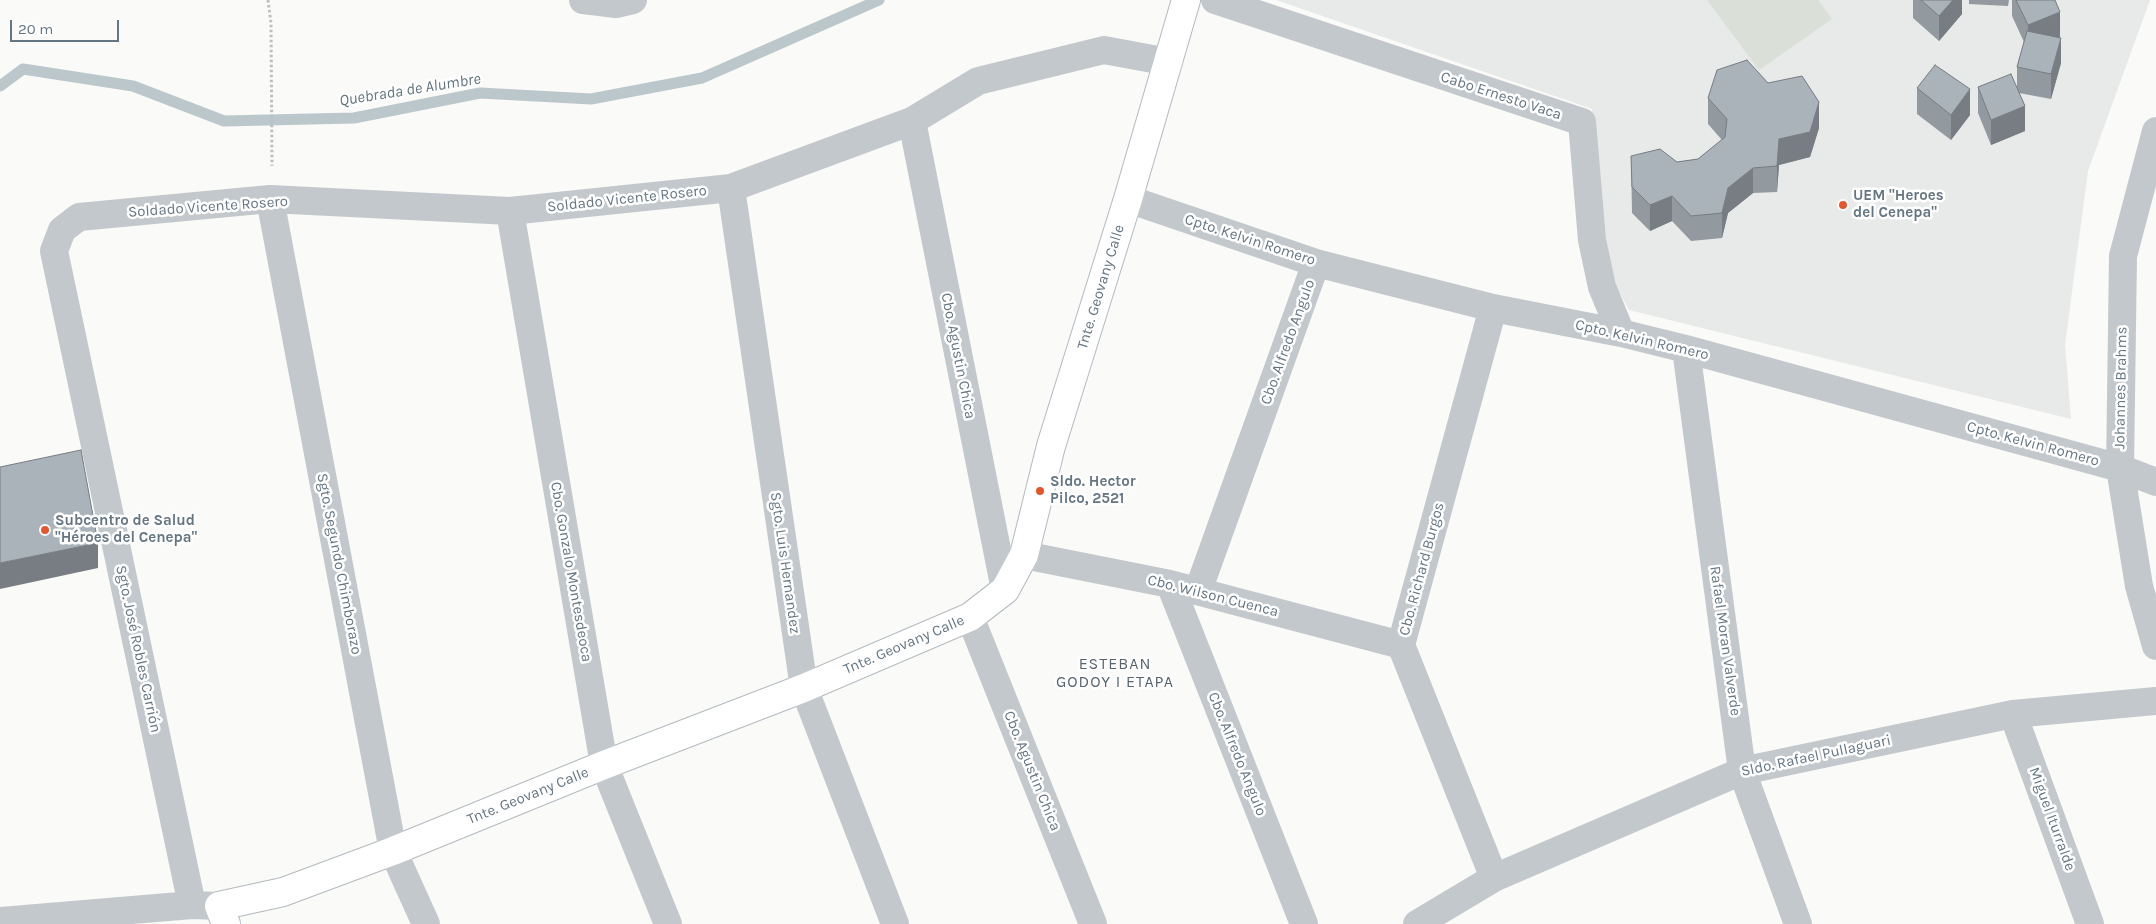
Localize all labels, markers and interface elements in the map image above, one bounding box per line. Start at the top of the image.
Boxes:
scale bar [12,10,121,42]
text: 20 m [18,20,53,38]
street label: Cabo Ernesto Vaca [1438,68,1564,124]
water label: Quebrada de Alumbre [338,69,482,111]
street label: Soldado Vicente Rosero [546,182,708,216]
place label: UEM "Heroes del Cenepa" [1853,187,1944,222]
street label: Soldado Vicente Rosero [127,192,289,222]
marker: UEM "Heroes del Cenepa" [1837,199,1849,211]
street label: Cpto. Kelvin Romero [1182,210,1318,270]
street label: Tnte. Geovany Calle [1073,222,1129,352]
street label: Cbo. Alfredo Angulo [1257,277,1319,407]
street label: Cbo. Agustin Chica [937,291,979,421]
street label: Cpto. Kelvin Romero [1574,316,1710,364]
street label: Johannes Brahms [2111,326,2131,450]
street label: Cpto. Kelvin Romero [1965,418,2101,470]
street label: Sgto. Segundo Chimborazo [313,472,365,656]
place label: Sldo. Hector Pilco, 2521 [1050,473,1136,508]
street label: Cbo. Gonzalo Montesdeoca [546,480,596,664]
marker: Sldo. Hector Pilco, 2521 [1034,485,1046,497]
street label: Sgto. Luis Hernandez [766,491,804,635]
street label: Cbo. Richard Burgos [1396,500,1448,638]
place label: Subcentro de Salud "Héroes del Cenepa" [55,512,197,547]
marker: Subcentro de Salud "Héroes del Cenepa" [39,524,51,536]
street label: Sgto. José Robles Carrión [111,564,165,734]
street label: Rafael Moran Valverde [1706,565,1744,717]
street label: Cbo. Wilson Cuenca [1146,571,1280,621]
street label: Tnte. Geovany Calle [841,611,967,679]
district label: ESTEBAN GODOY I ETAPA [1054,654,1176,692]
street label: Cbo. Alfredo Angulo [1204,689,1270,819]
street label: Cbo. Agustin Chica [1000,708,1064,834]
street label: Sldo. Rafael Pullaguari [1739,731,1893,781]
street label: Tnte. Geovany Calle [465,763,591,829]
street label: Miguel Iturralde [2025,765,2079,873]

